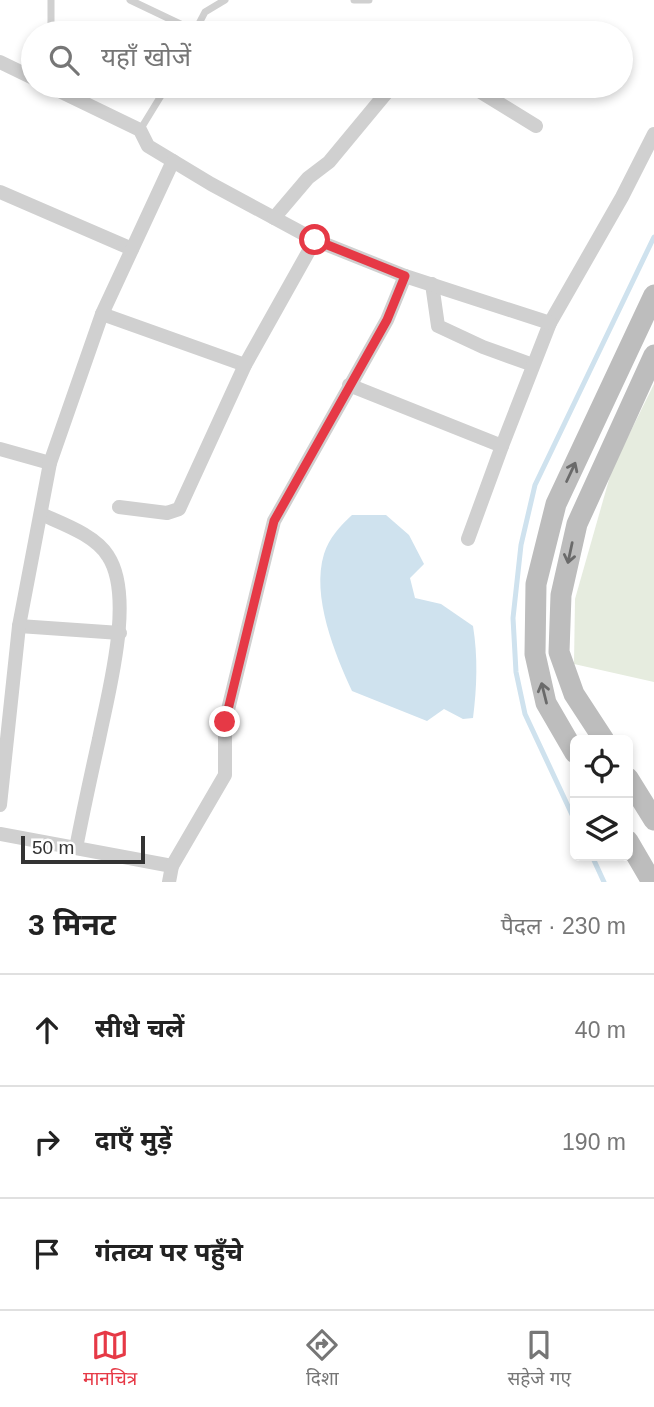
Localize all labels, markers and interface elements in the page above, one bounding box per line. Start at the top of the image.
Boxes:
search box [21,21,633,98]
icon: search [45,41,83,79]
text: यहाँ खोजें [101,42,191,72]
route start [299,224,330,255]
one-way arrow [565,462,578,483]
one-way arrow [563,541,577,564]
one-way arrow [537,682,550,705]
route end [209,706,240,737]
map controls [570,735,633,861]
button: locate [570,735,633,798]
button: layers [570,798,633,861]
scale bar [21,833,145,865]
text: 50 m [32,837,74,858]
text: 3 मिनट [28,908,116,941]
text: पैदल · 230 m [501,913,626,939]
icon: ahead [28,1011,66,1049]
text: सीधे चलें [95,1013,184,1043]
text: 40 m [575,1017,626,1043]
icon: right [28,1123,66,1161]
text: दाएँ मुड़ें [95,1125,172,1155]
text: 190 m [562,1129,626,1155]
icon: arrive [28,1235,66,1273]
text: गंतव्य पर पहुँचे [95,1237,243,1267]
tab: मानचित्र [83,1326,137,1393]
tab: दिशा [303,1326,341,1393]
tab: सहेजे गए [507,1326,571,1393]

